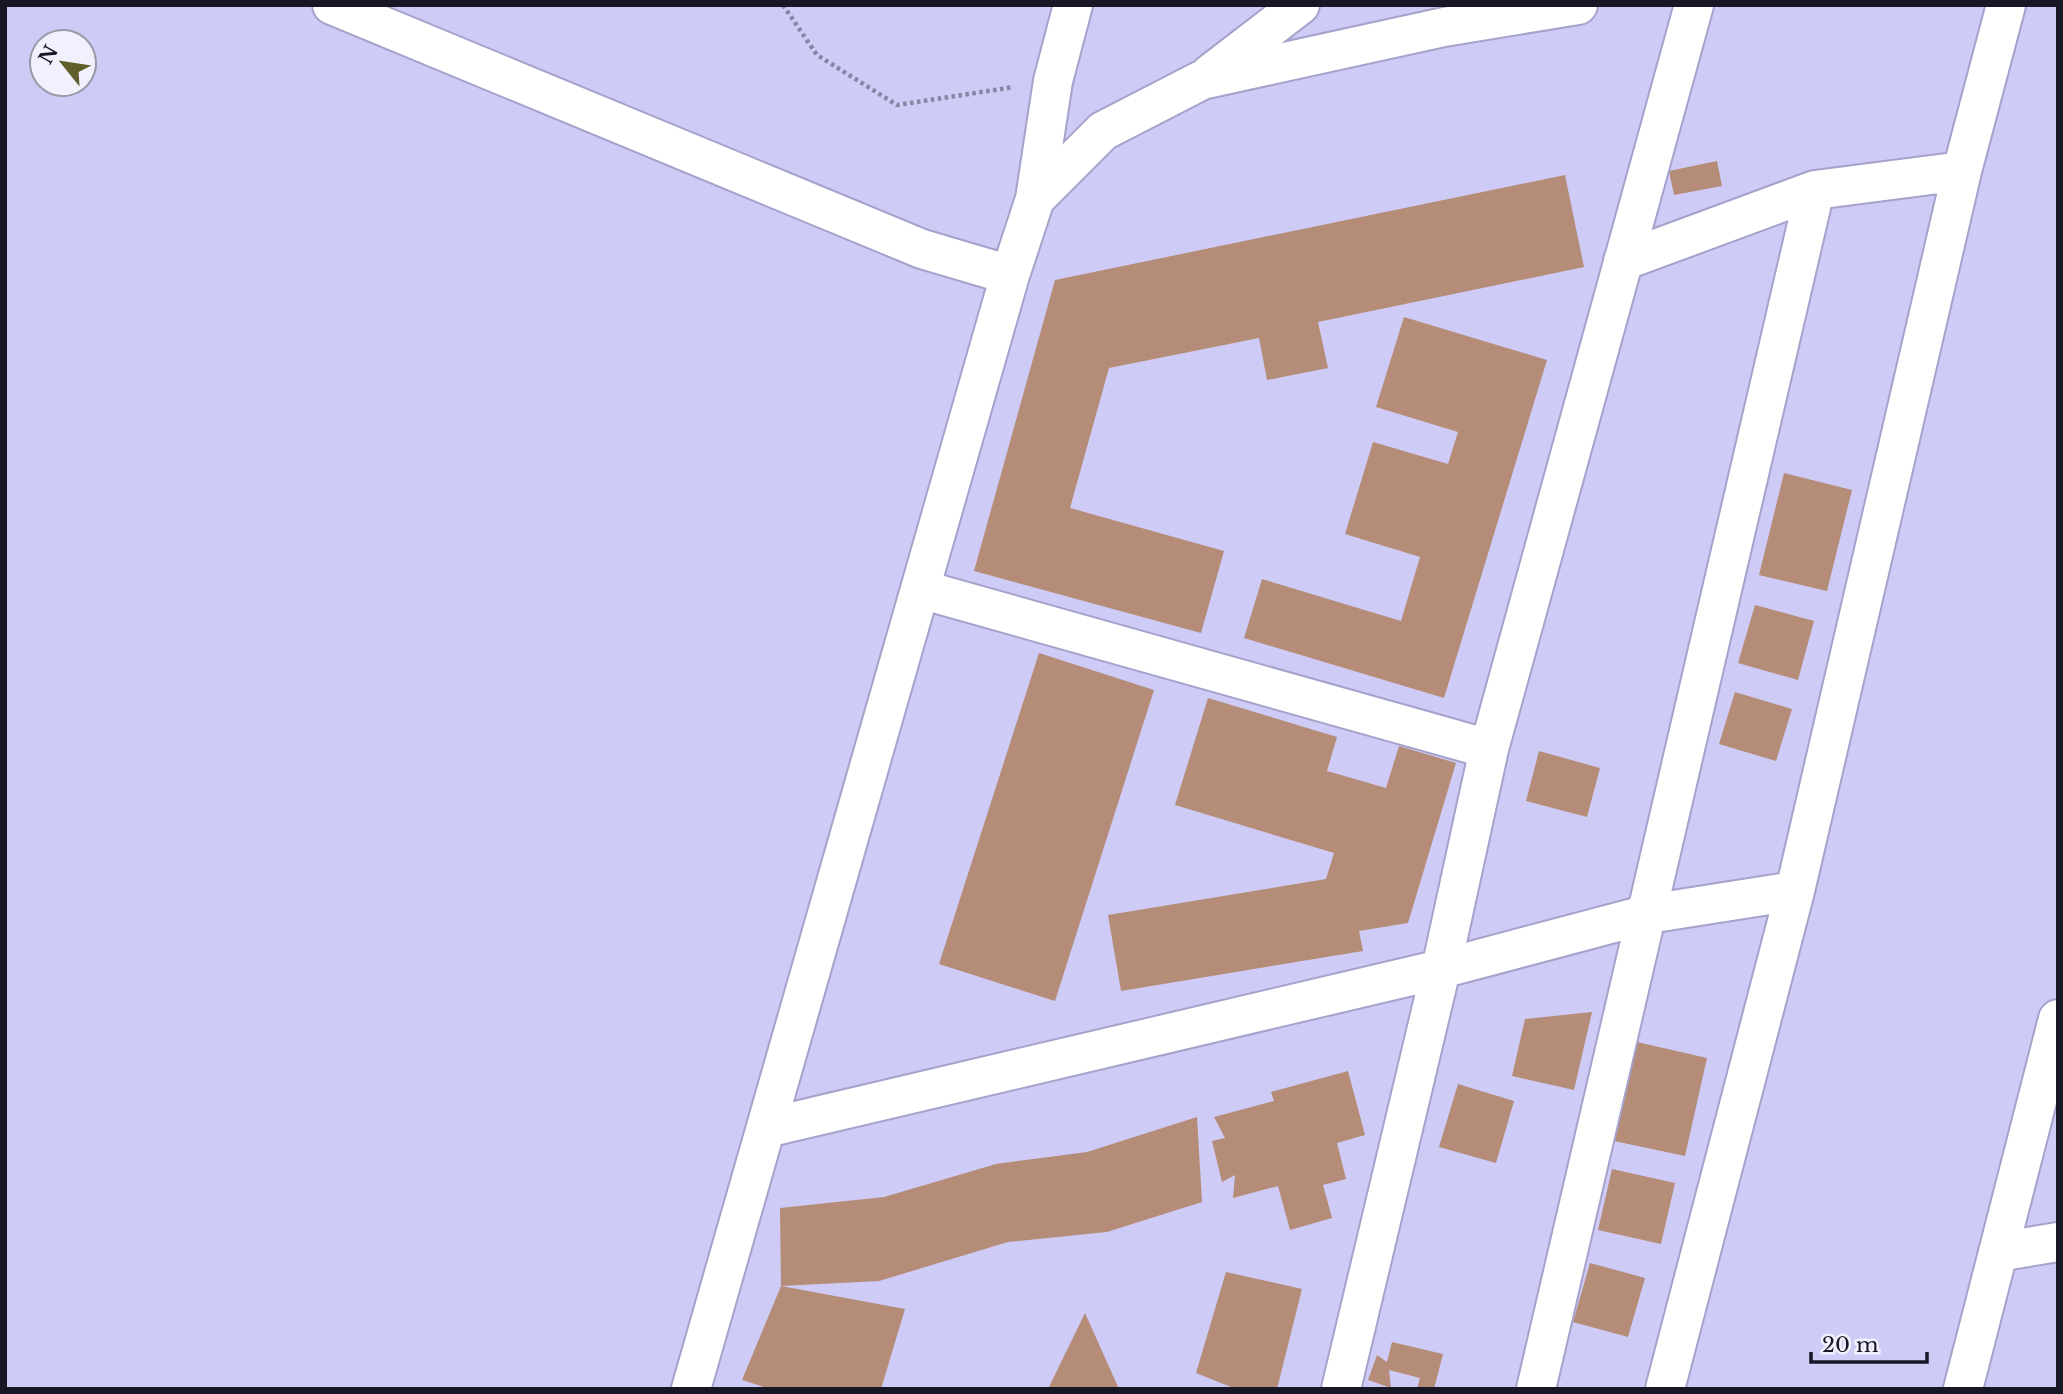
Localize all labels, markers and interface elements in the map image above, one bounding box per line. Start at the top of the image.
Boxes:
north arrow [28,28,98,98]
text: N [34,41,63,68]
scale bar [1811,1320,1926,1364]
text: 20 m [1822,1332,1879,1358]

